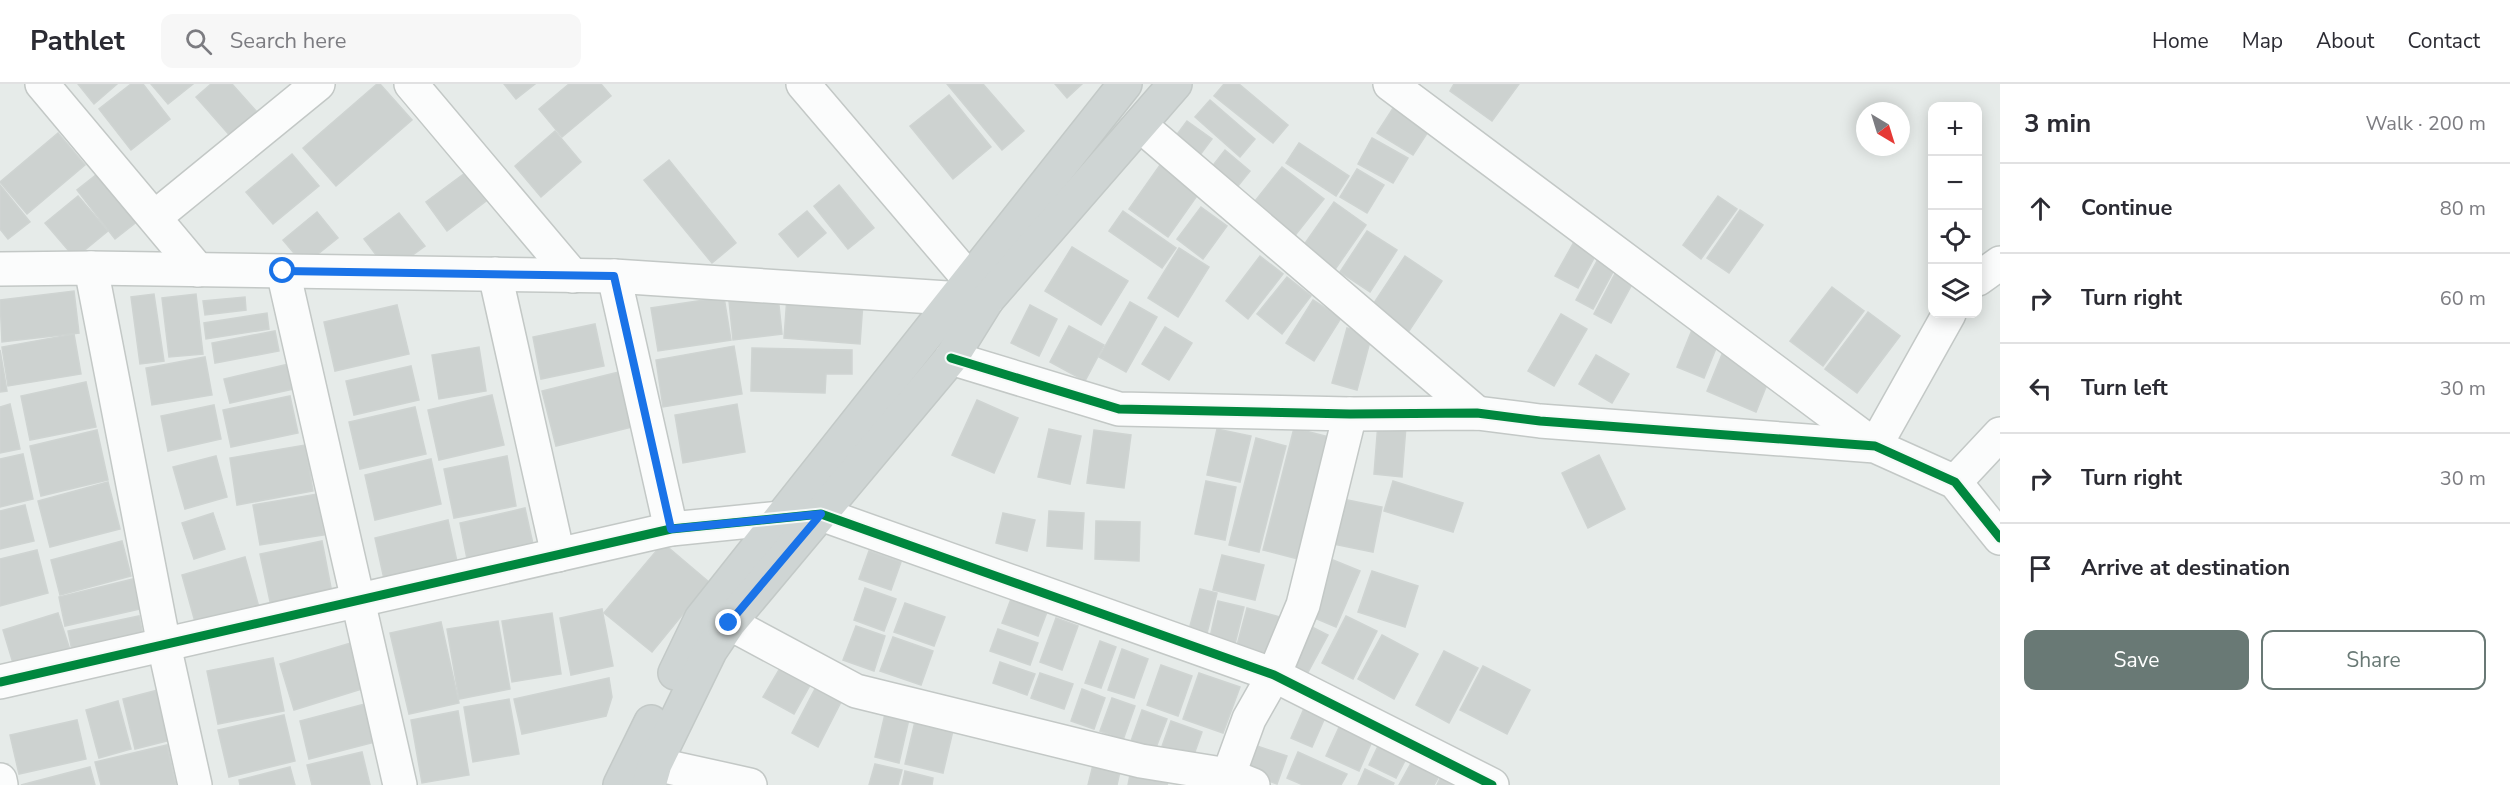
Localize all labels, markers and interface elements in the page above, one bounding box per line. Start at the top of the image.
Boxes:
search box [161,14,581,68]
text: Pathlet [30,22,125,60]
icon: search [182,25,215,58]
text: Search here [230,26,346,56]
text: Home [2152,27,2209,55]
text: Map [2242,27,2283,55]
text: About [2316,27,2374,55]
text: Contact [2407,27,2480,55]
north arrow [1856,102,1910,156]
map controls [1928,102,1982,318]
button: + [1928,102,1982,156]
text: 3 min [2024,106,2091,141]
text: Walk · 200 m [2366,110,2486,137]
button: − [1928,156,1982,210]
icon: ahead [2024,192,2057,225]
text: Continue [2081,193,2172,223]
text: 80 m [2440,195,2486,222]
button: locate [1928,210,1982,264]
route start [269,257,295,283]
button: layers [1928,264,1982,318]
icon: right [2024,282,2057,315]
text: Turn right [2081,283,2182,313]
text: 60 m [2440,285,2486,312]
icon: left [2024,372,2057,405]
text: Turn left [2081,373,2168,403]
text: 30 m [2440,375,2486,402]
icon: right [2024,462,2057,495]
text: Turn right [2081,463,2182,493]
text: 30 m [2440,465,2486,492]
icon: arrive [2024,552,2057,585]
text: Arrive at destination [2081,553,2290,583]
route end [715,609,741,635]
button: Save [2024,630,2249,690]
button: Share [2261,630,2486,690]

